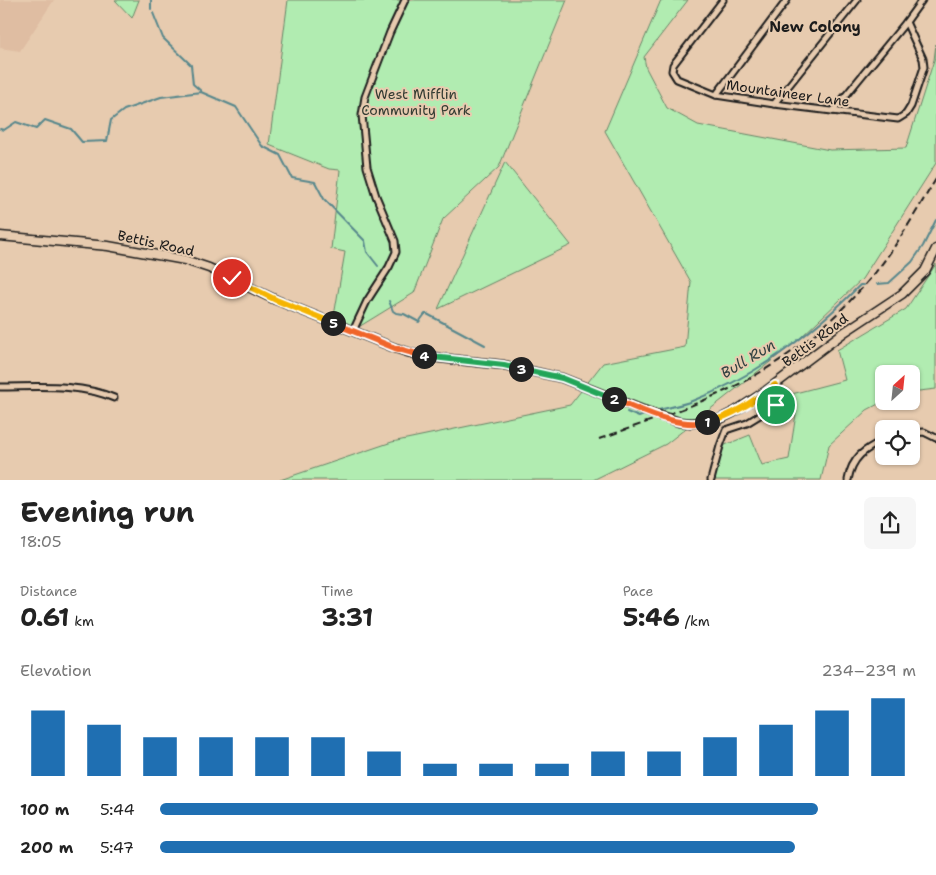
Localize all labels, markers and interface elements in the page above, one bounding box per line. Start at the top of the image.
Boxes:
district label: New Colony [769,17,861,37]
street label: Mountaineer Lane [725,75,851,111]
park label: West Mifflin Community Park [361,85,471,119]
street label: Bettis Road [116,226,196,260]
pin [211,257,253,299]
icon: check [218,264,246,292]
street label: Bettis Road [778,309,852,371]
pin: 5 [320,310,346,336]
text: 5 [329,314,338,332]
water label: Bull Run [717,335,779,383]
pin: 4 [412,344,436,368]
text: 4 [420,347,429,365]
pin: 3 [508,356,534,382]
text: 3 [517,360,526,378]
north arrow [875,365,920,410]
map controls [875,365,920,465]
pin [755,384,797,426]
pin: 2 [602,386,626,412]
text: 2 [610,390,619,408]
icon: arrive [762,391,790,419]
pin: 1 [694,410,720,434]
text: 1 [704,413,711,431]
button: locate [875,420,920,465]
text: Evening run [20,493,195,531]
button: share [864,497,916,549]
text: 18:05 [20,531,62,552]
text: Distance [20,582,77,600]
text: Time [321,582,353,600]
text: Pace [623,582,653,600]
text: 0.61 [20,600,70,634]
text: 3:31 [321,600,373,634]
text: 5:46 [623,600,680,634]
text: km [70,612,94,630]
text: /km [680,612,710,630]
text: Elevation [20,660,92,681]
text: 234–239 m [821,660,916,681]
text: 100 m [20,799,69,820]
text: 5:44 [100,799,135,820]
text: 200 m [20,837,73,858]
text: 5:47 [100,837,134,858]

